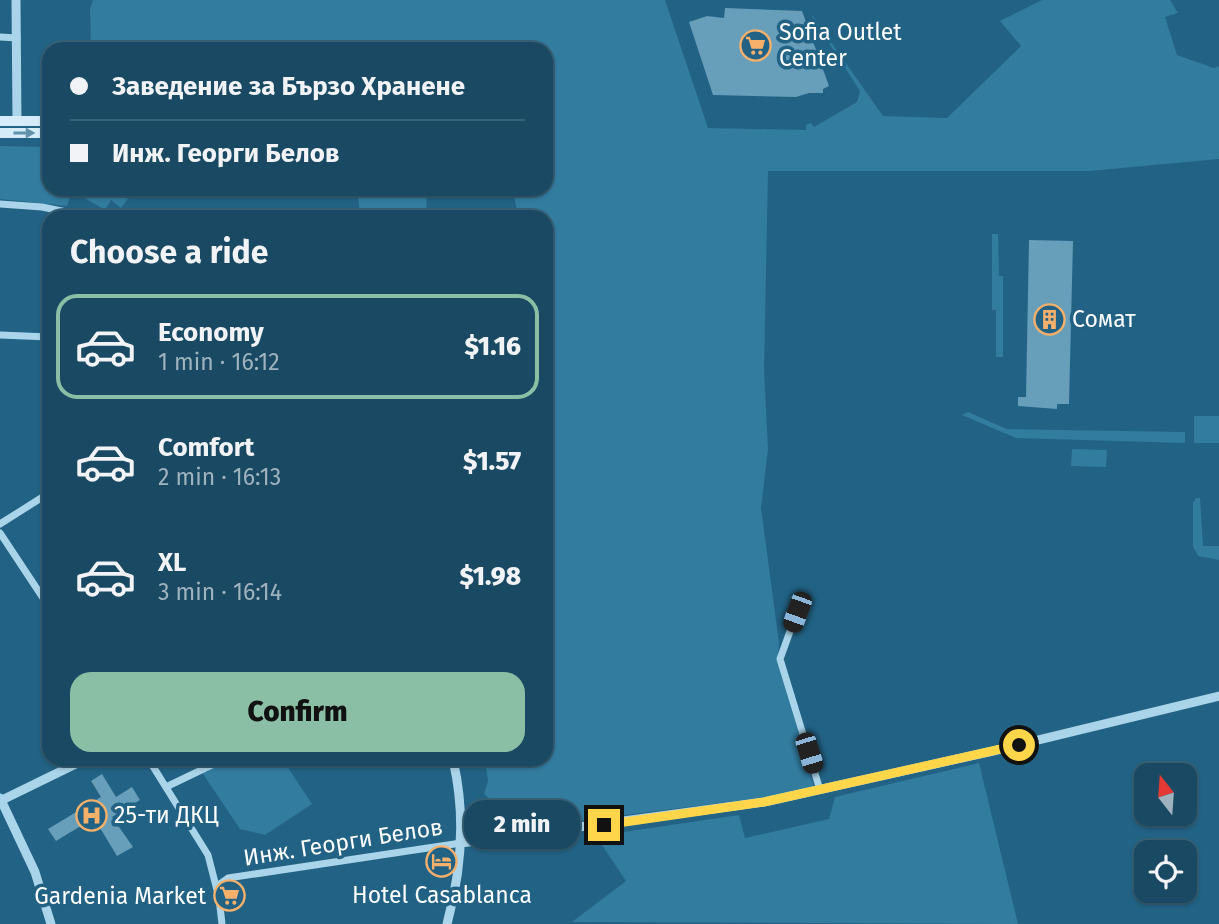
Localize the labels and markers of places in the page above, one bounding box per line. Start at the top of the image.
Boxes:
place label: Sofia Outlet Center [779,18,902,72]
supermarket icon: Sofia Outlet Center [739,28,773,62]
building icon: Сомат [1032,302,1066,336]
place label: Сомат [1072,305,1136,333]
hospital icon: 25-ти ДКЦ [74,798,108,832]
place label: 25-ти ДКЦ [114,801,219,829]
hotel icon: Hotel Casablanca [425,844,459,878]
supermarket icon: Gardenia Market [212,879,246,913]
place label: Hotel Casablanca [352,881,532,909]
place label: Gardenia Market [34,882,207,910]

